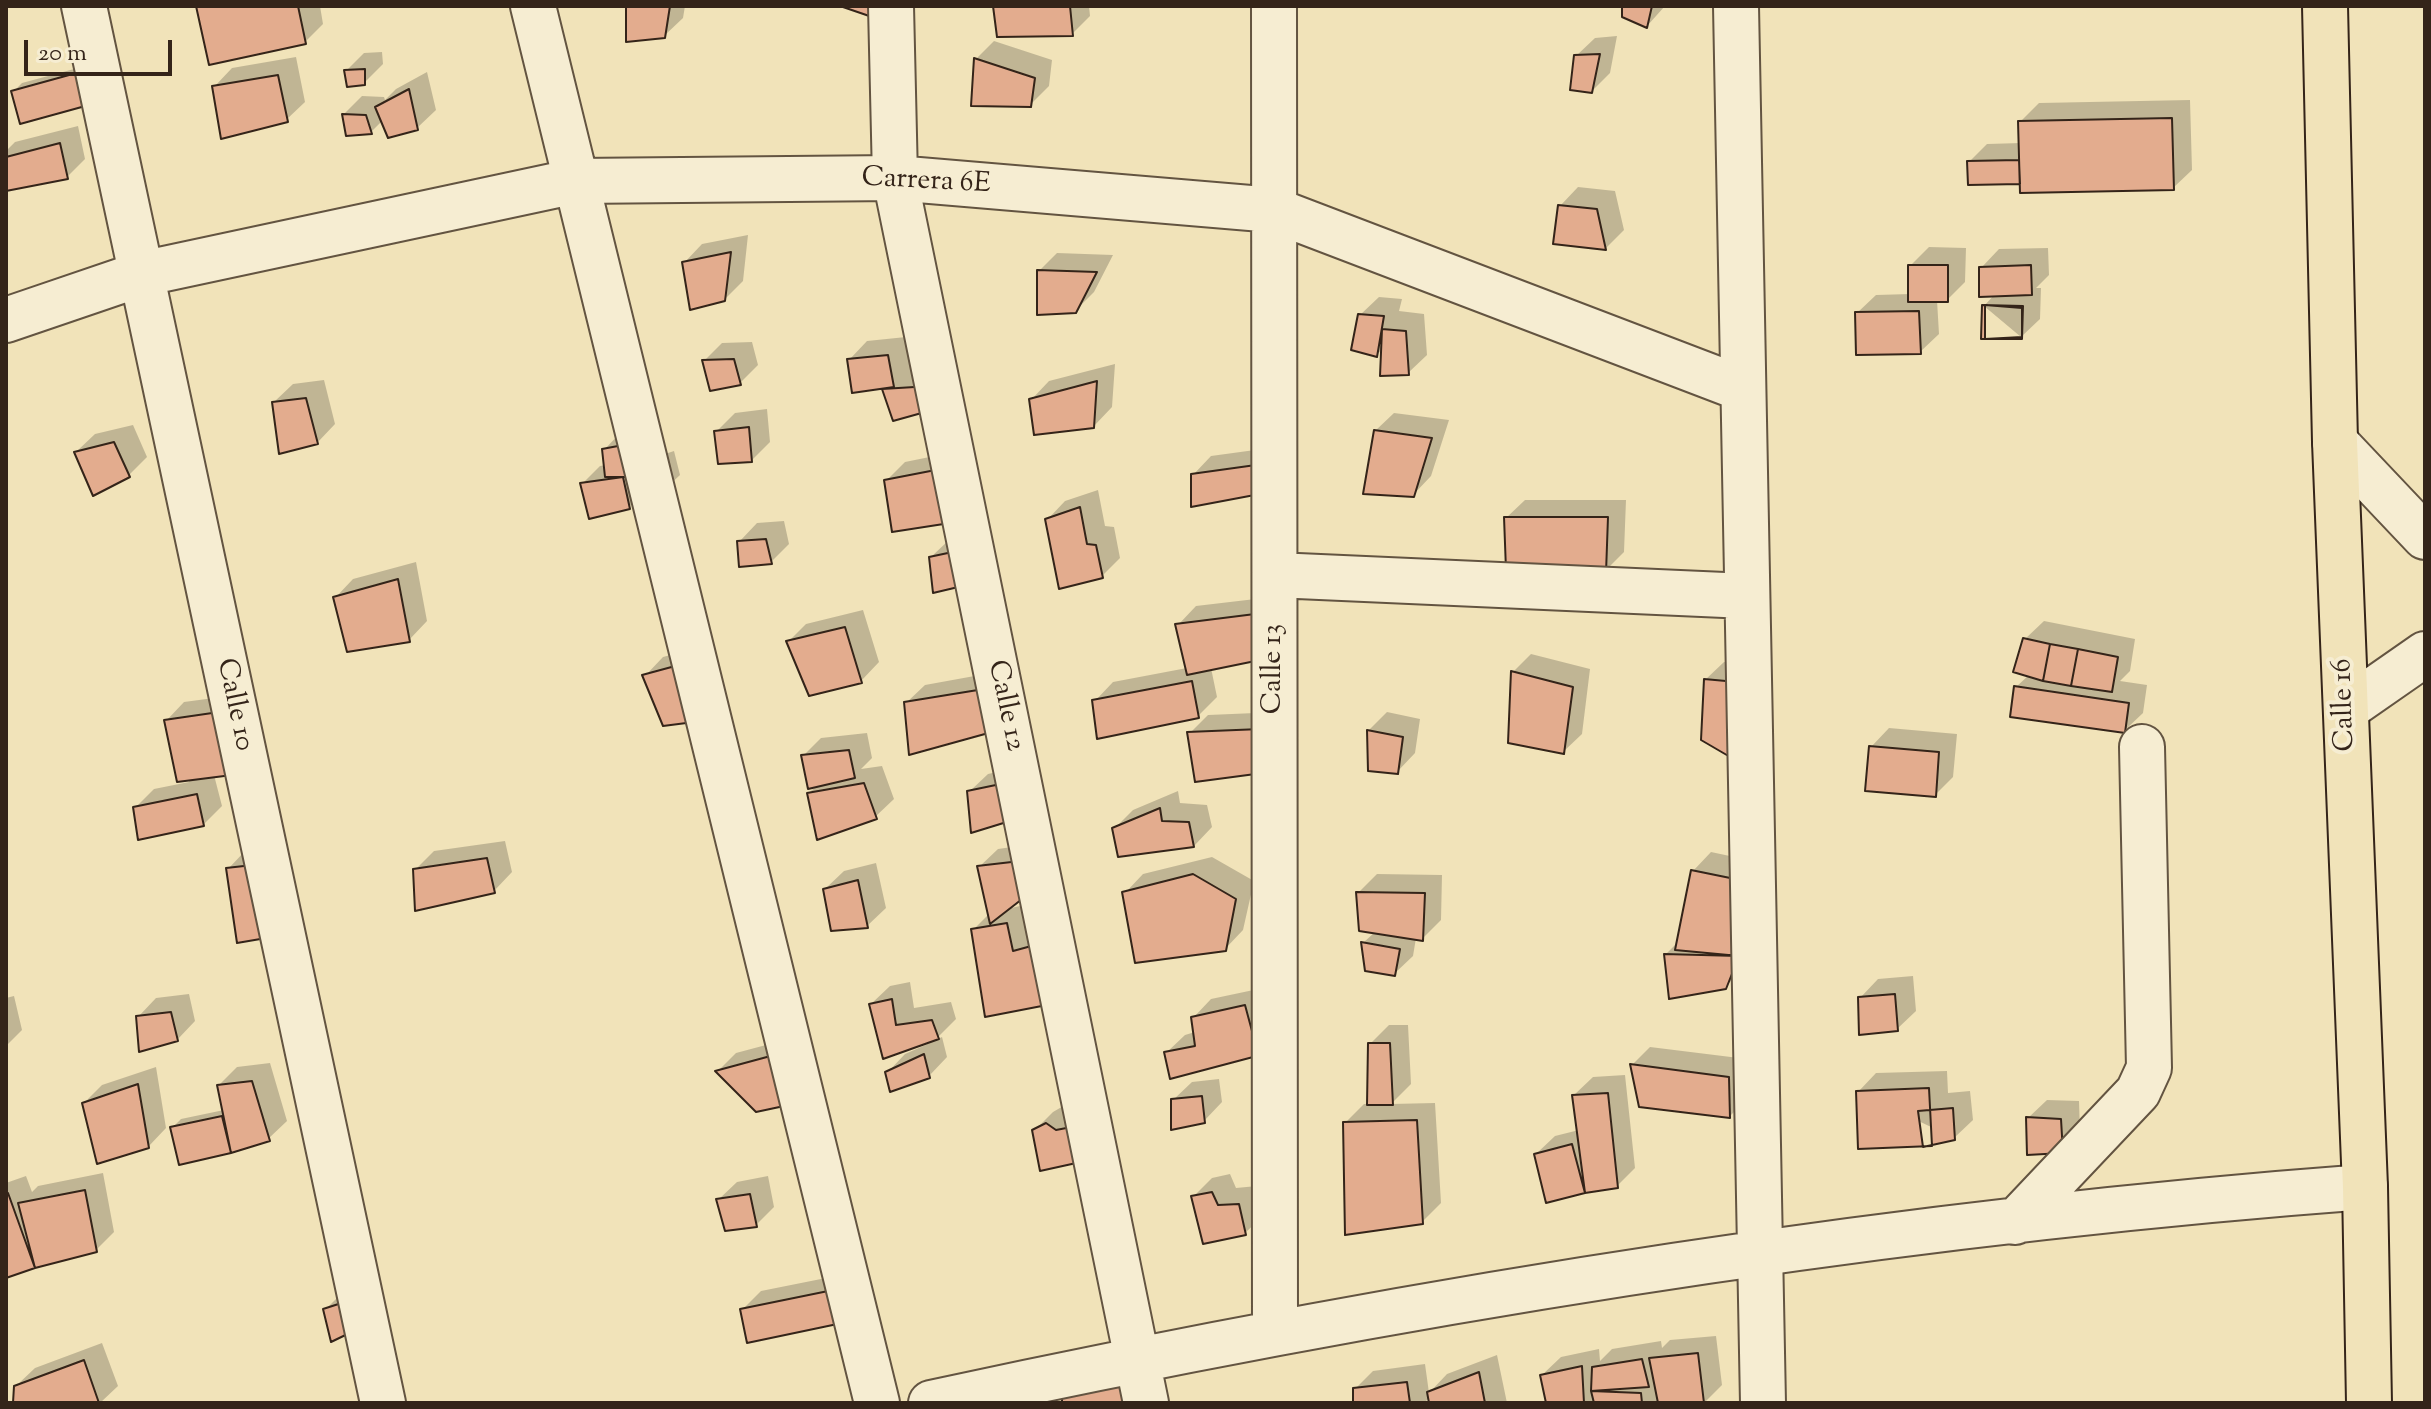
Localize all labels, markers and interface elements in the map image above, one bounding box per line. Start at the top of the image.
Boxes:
scale bar [28,24,176,74]
text: 20 m [38,37,87,71]
street label: Carrera 6E [861,163,991,203]
street label: Calle 13 [1258,624,1292,714]
street label: Calle 10 [207,656,259,754]
street label: Calle 12 [978,657,1030,755]
street label: Calle 16 [2328,658,2364,752]

